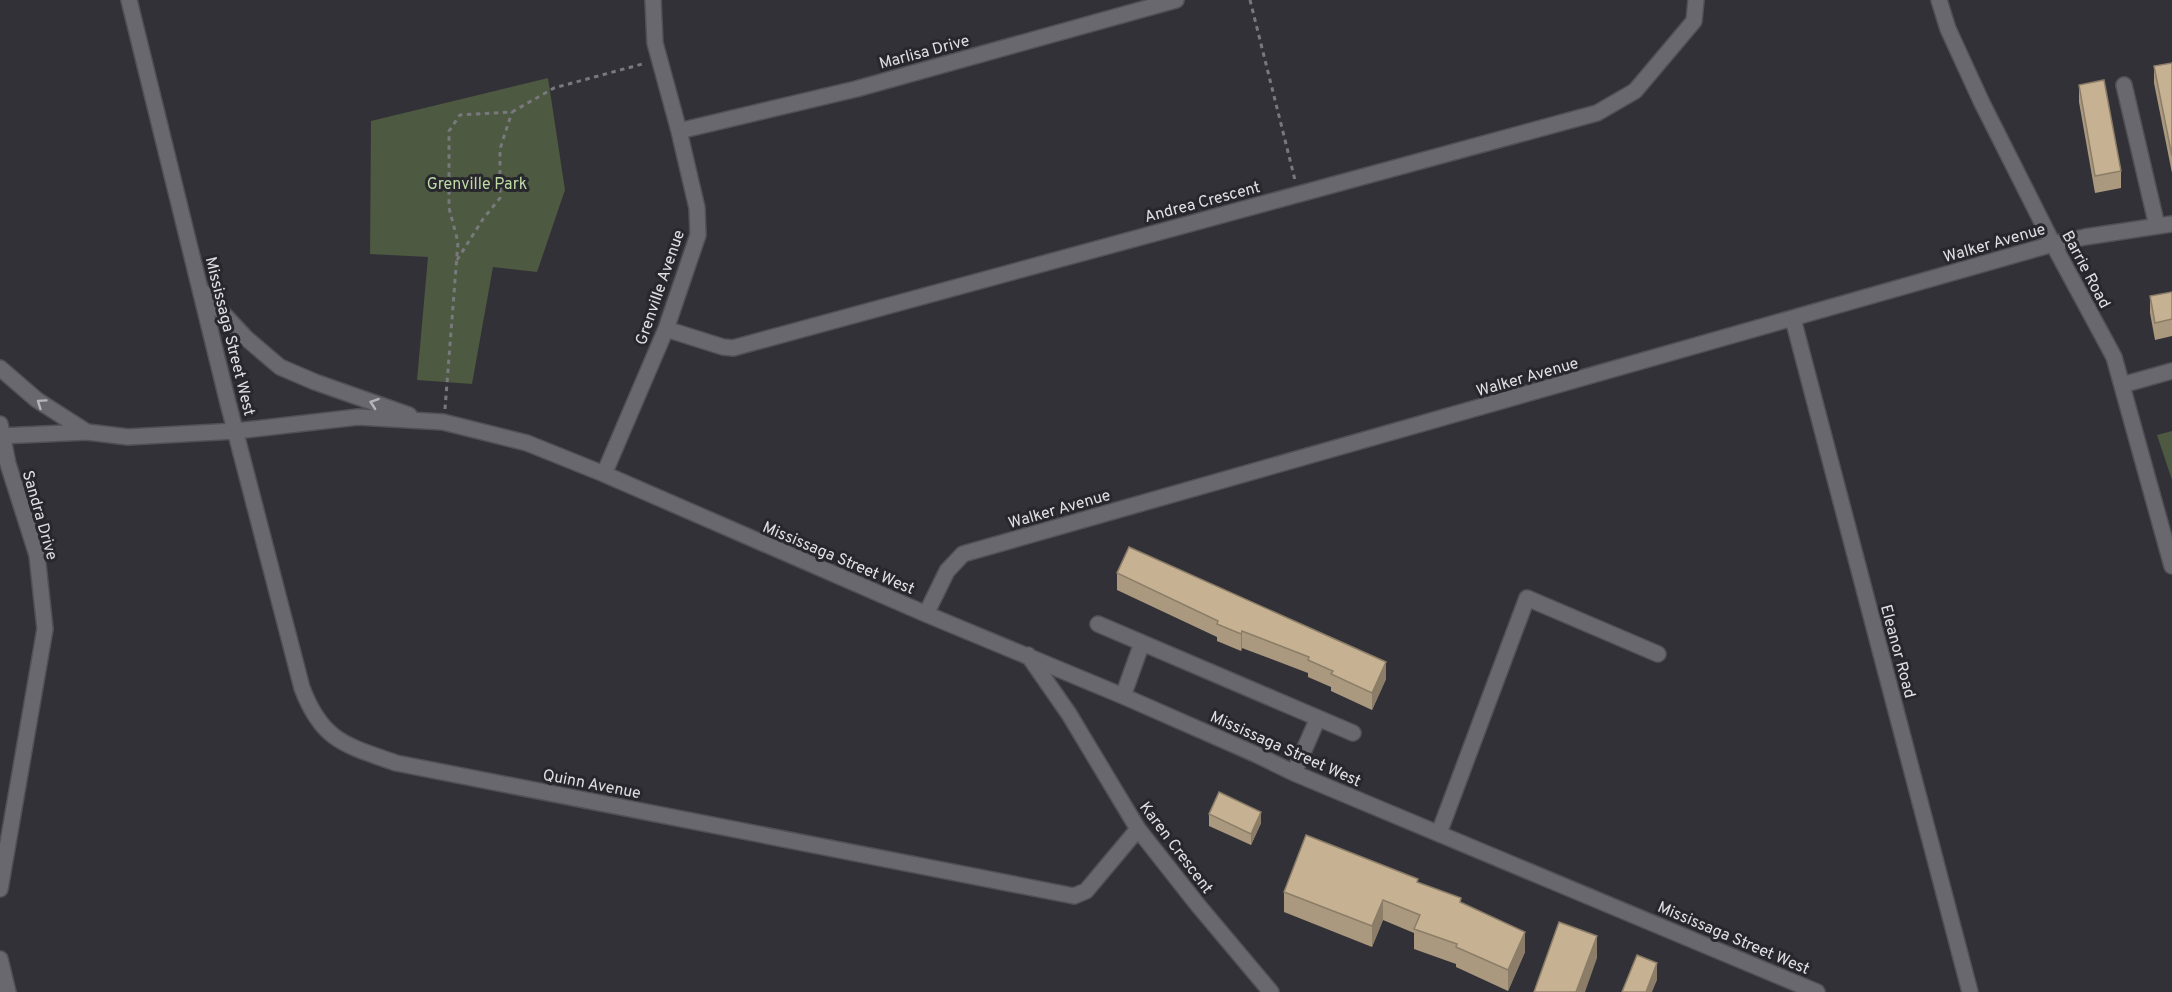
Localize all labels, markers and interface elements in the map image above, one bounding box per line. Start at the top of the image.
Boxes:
street label: Marlisa Drive [877,31,972,75]
park label: Grenville Park [427,175,527,195]
street label: Andrea Crescent [1142,178,1263,228]
street label: Walker Avenue [1941,220,2048,268]
street label: Grenville Avenue [632,227,690,348]
street label: Barrie Road [2056,228,2114,312]
street label: Mississaga Street West [200,255,259,418]
street label: Walker Avenue [1474,354,1581,402]
one-way arrow [369,397,380,410]
one-way arrow [37,399,48,410]
street label: Sandra Drive [17,468,61,563]
street label: Walker Avenue [1006,486,1113,534]
street label: Mississaga Street West [759,518,917,600]
street label: Eleanor Road [1875,603,1919,700]
street label: Mississaga Street West [1207,707,1364,792]
street label: Quinn Avenue [541,766,642,804]
street label: Karen Crescent [1134,798,1216,898]
street label: Mississaga Street West [1654,898,1812,980]

